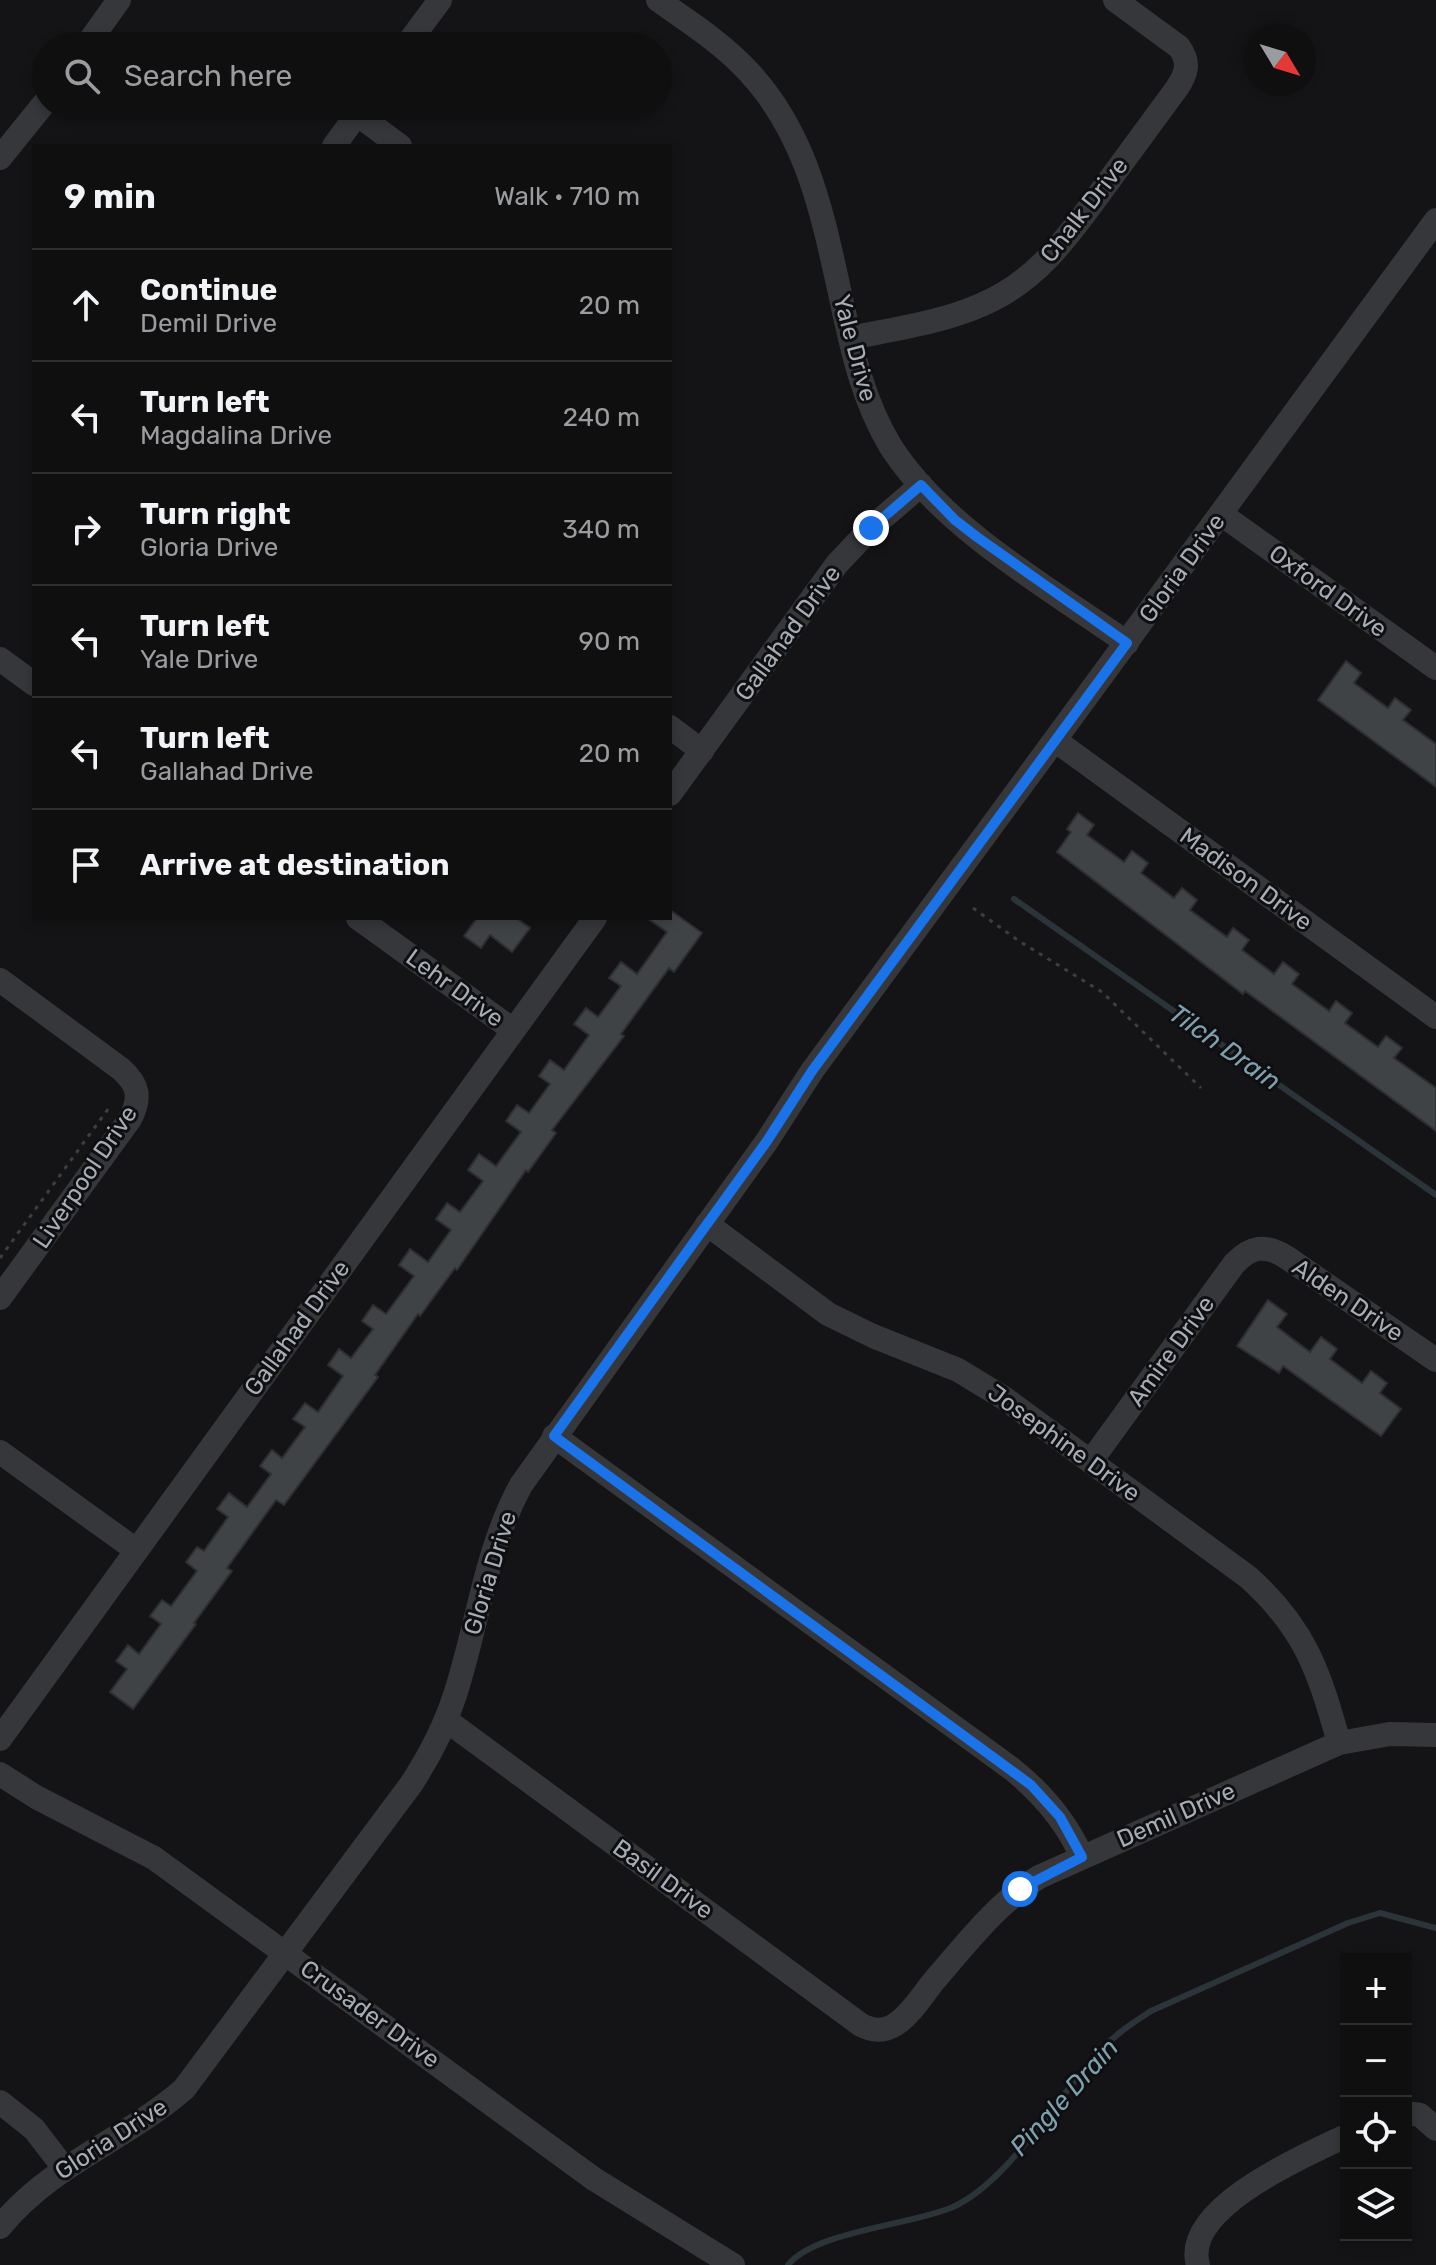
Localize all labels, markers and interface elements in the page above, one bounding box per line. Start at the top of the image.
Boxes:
north arrow [1244,24,1316,96]
search box [32,32,672,120]
icon: search [60,54,104,98]
text: Search here [124,58,292,94]
street label: Chalk Drive [1034,152,1134,268]
text: 9 min [64,176,156,217]
text: Walk · 710 m [494,181,640,212]
text: Continue [140,272,277,308]
icon: ahead [64,283,108,327]
text: 20 m [579,290,640,321]
street label: Yale Drive [827,292,883,404]
text: Demil Drive [140,308,277,339]
text: Turn left [140,384,270,420]
icon: left [64,395,108,439]
text: 240 m [563,402,640,433]
text: Magdalina Drive [140,420,332,451]
text: Turn right [140,496,291,532]
icon: right [64,507,108,551]
street label: Gloria Drive [1133,508,1231,628]
route end [853,510,889,546]
text: 340 m [562,514,640,545]
text: Gloria Drive [140,532,278,563]
street label: Oxford Drive [1264,539,1392,643]
street label: Gallahad Drive [730,560,846,706]
text: Turn left [140,608,270,644]
icon: left [64,619,108,663]
text: 90 m [579,626,640,657]
text: Yale Drive [140,644,258,675]
text: Turn left [140,720,270,756]
icon: left [64,731,108,775]
text: 20 m [579,738,640,769]
text: Gallahad Drive [140,756,314,787]
street label: Madison Drive [1174,822,1318,936]
icon: arrive [64,843,108,887]
text: Arrive at destination [140,847,450,883]
street label: Lehr Drive [401,943,509,1033]
water label: Tilch Drain [1163,998,1286,1097]
street label: Liverpool Drive [27,1100,143,1254]
street label: Alden Drive [1287,1253,1409,1347]
street label: Gallahad Drive [239,1255,355,1401]
street label: Amire Drive [1122,1291,1220,1411]
street label: Josephine Drive [983,1378,1145,1508]
street label: Gloria Drive [458,1508,522,1638]
street label: Demil Drive [1112,1776,1240,1854]
street label: Basil Drive [608,1833,718,1925]
route start [1002,1871,1038,1907]
map controls [1340,1953,1412,2241]
button: + [1340,1953,1412,2025]
street label: Crusader Drive [295,1954,445,2074]
button: − [1340,2025,1412,2097]
water label: Pingle Drain [1004,2032,1125,2162]
street label: Gloria Drive [50,2092,172,2186]
button: locate [1340,2097,1412,2169]
button: layers [1340,2169,1412,2241]

